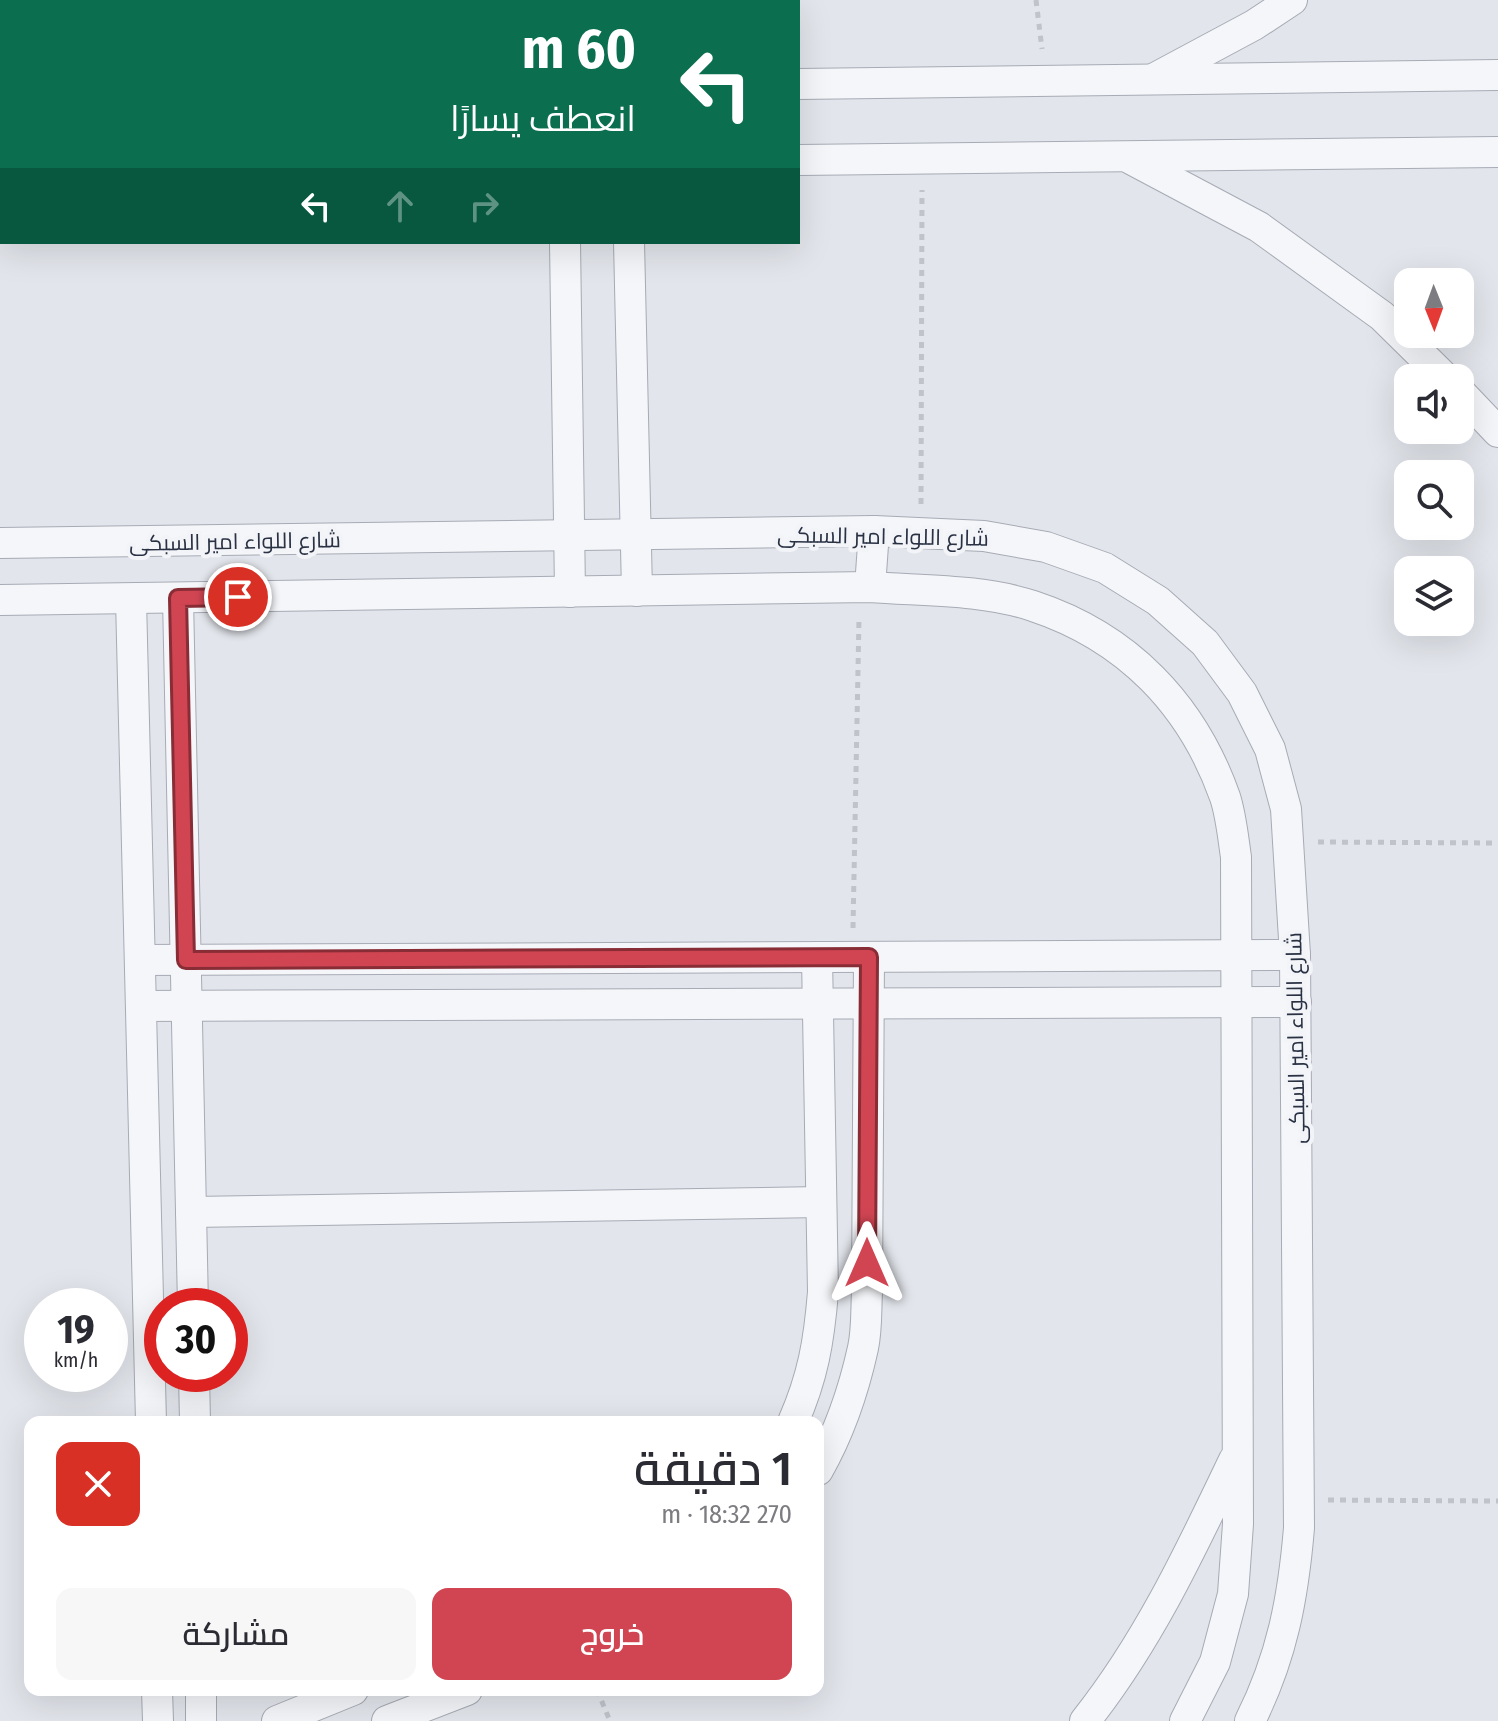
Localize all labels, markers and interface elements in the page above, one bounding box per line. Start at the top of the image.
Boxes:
text: 60 m [522,16,636,83]
icon: left [664,32,768,136]
text: انعطف يسارًا [450,97,636,141]
icon: left [294,184,338,228]
icon: ahead [378,184,422,228]
icon: right [462,184,506,228]
north arrow [1394,268,1474,348]
map controls [1394,268,1474,636]
button: sound [1394,364,1474,444]
button: search [1394,460,1474,540]
street label: شارع اللواء امير السبكى [777,521,989,553]
street label: شارع اللواء امير السبكى [129,526,341,558]
button: layers [1394,556,1474,636]
pin [204,563,272,631]
icon: arrive [216,575,260,619]
street label: شارع اللواء امير السبكى [1280,932,1312,1144]
position arrow [825,1221,909,1305]
speed limit sign: 30 [144,1288,248,1392]
text: 19 [57,1306,95,1354]
text: km/h [54,1348,98,1372]
text: 1 دقيقة [634,1440,792,1498]
button: close [56,1442,140,1526]
text: 270 m · 18:32 [661,1499,792,1530]
button: مشاركة [56,1588,416,1680]
button: خروج [432,1588,792,1680]

